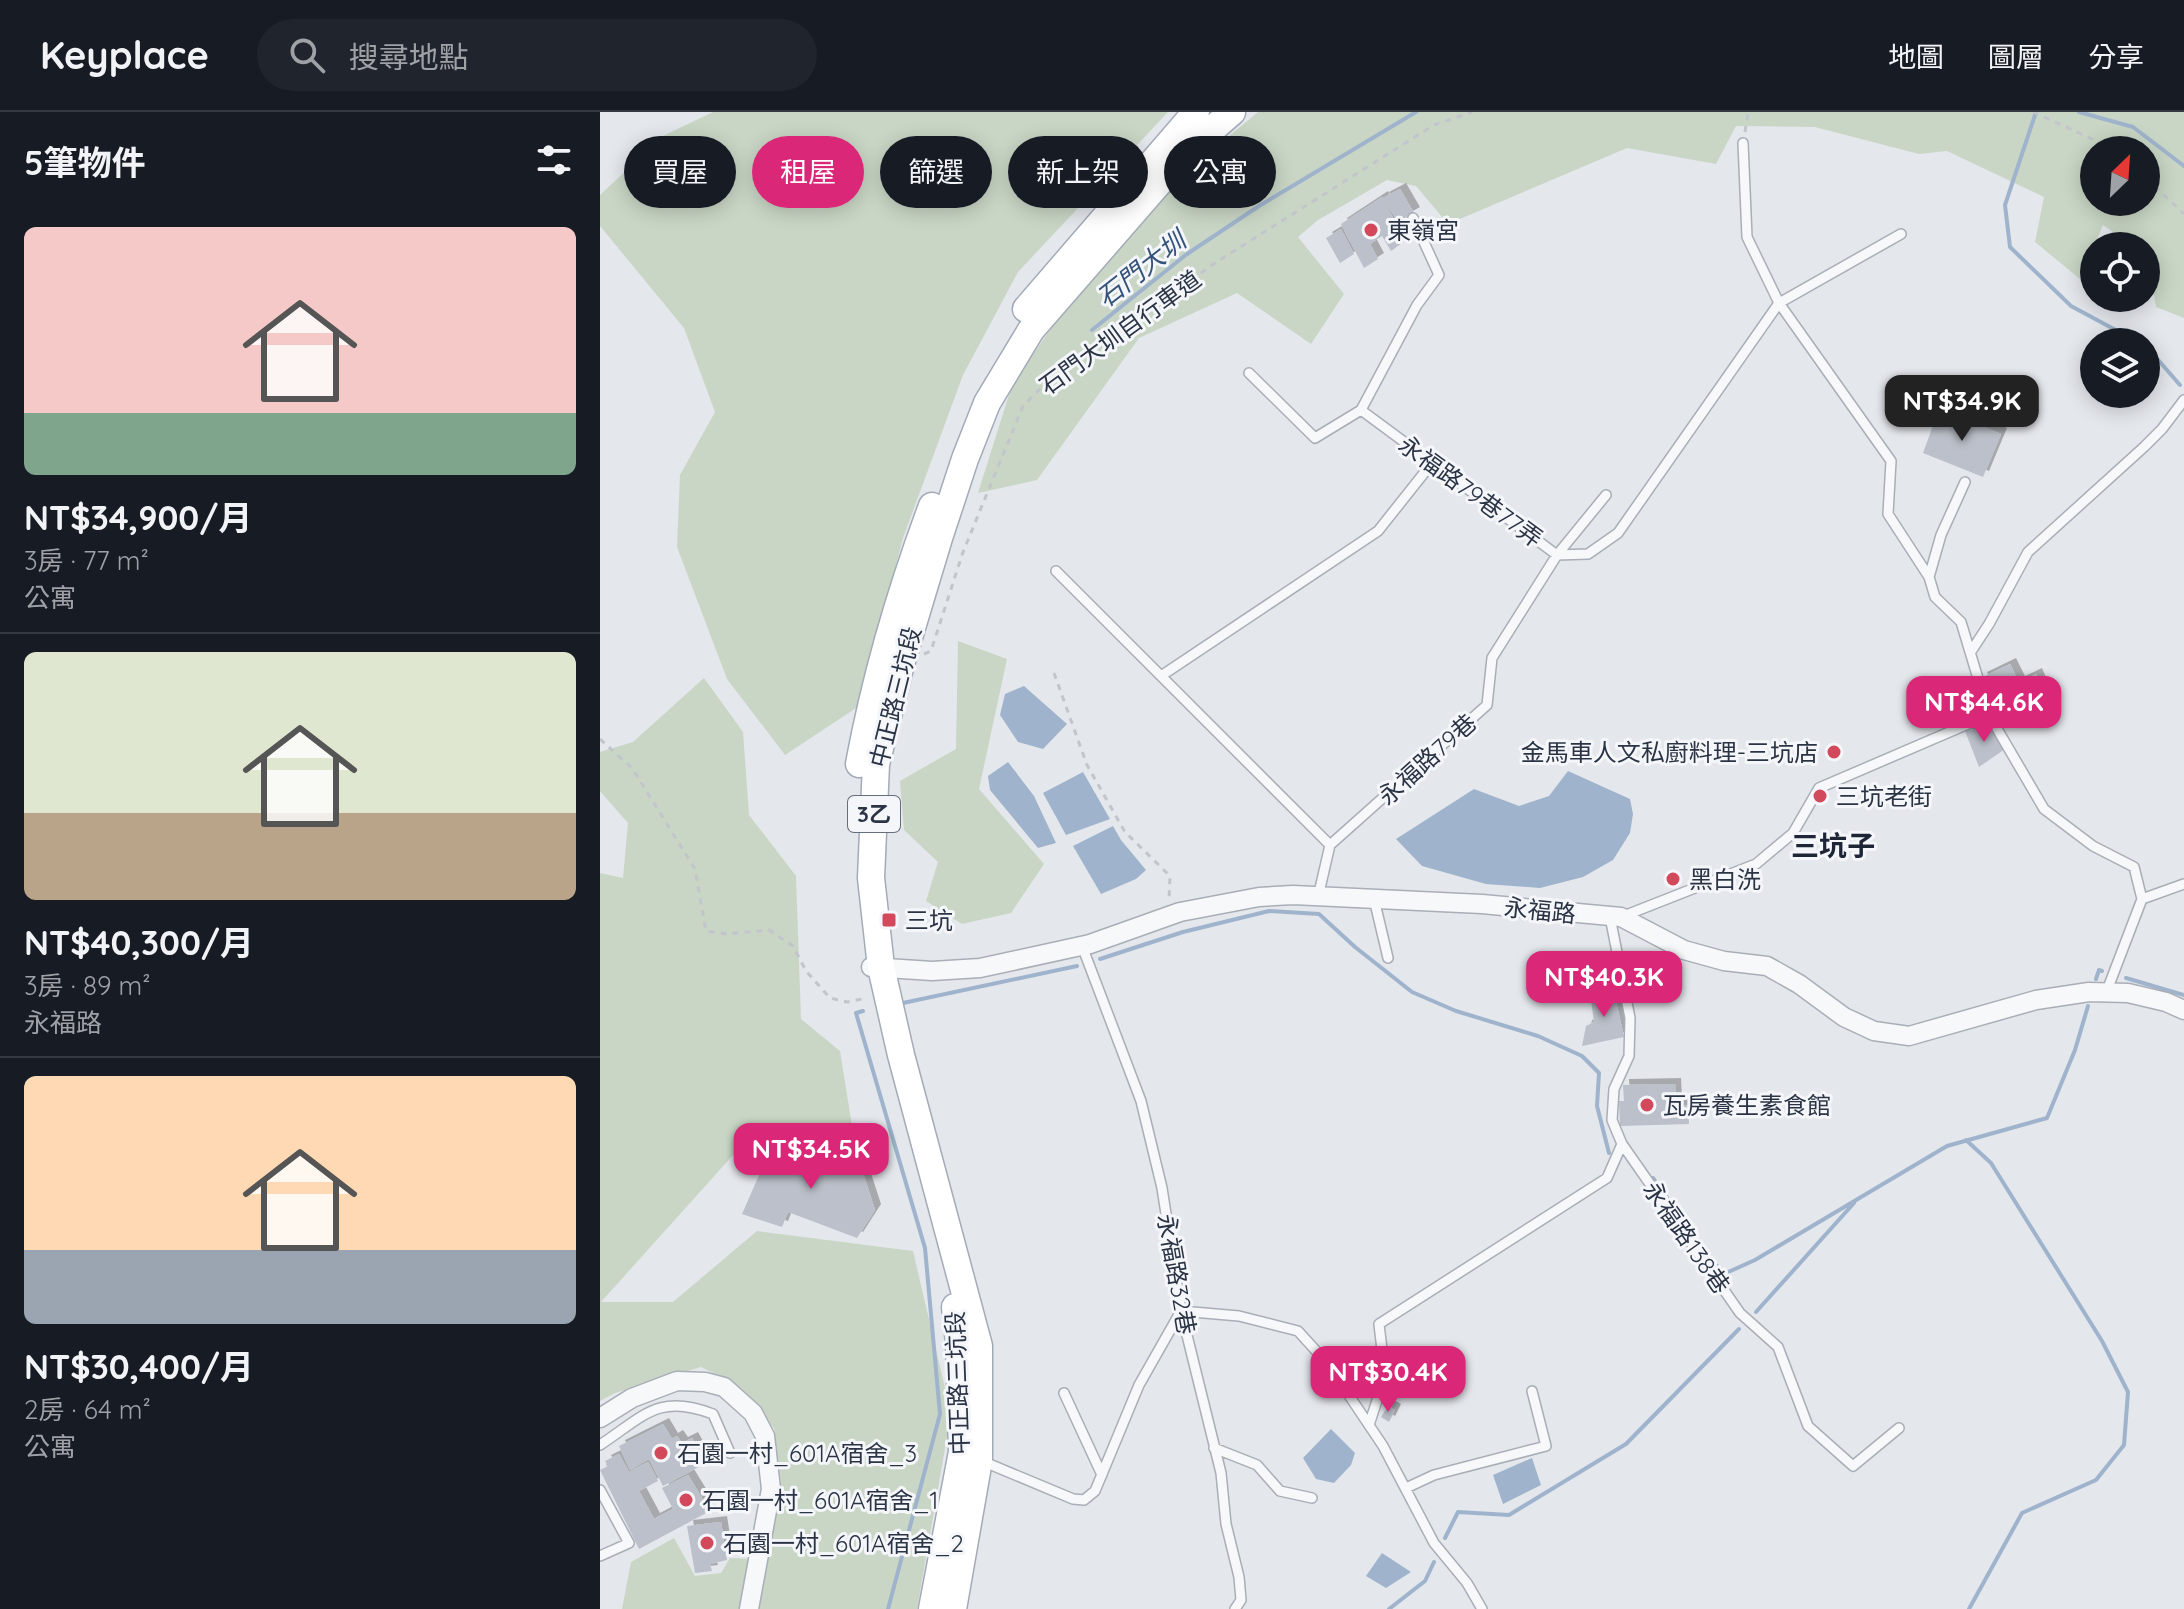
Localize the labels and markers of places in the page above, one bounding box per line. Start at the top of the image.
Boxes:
place label: 東嶺宮 [1387,215,1459,245]
marker: 東嶺宮 [1362,221,1380,239]
pin: NT$34.9K [1879,375,2045,443]
pin: NT$44.6K [1901,676,2067,744]
place label: 金馬車人文私廚料理-三坑店 [1521,737,1818,767]
marker: 金馬車人文私廚料理-三坑店 [1825,743,1843,761]
place label: 三坑老街 [1836,781,1932,811]
marker: 三坑老街 [1811,787,1829,805]
place label: 黑白洗 [1689,864,1761,894]
marker: 黑白洗 [1664,870,1682,888]
place label: 三坑 [905,905,953,935]
marker: 三坑 [880,911,898,929]
pin: NT$40.3K [1521,951,1687,1019]
place label: 瓦房養生素食館 [1663,1090,1831,1120]
marker: 瓦房養生素食館 [1638,1096,1656,1114]
pin: NT$34.5K [728,1123,894,1191]
pin: NT$30.4K [1305,1346,1471,1414]
place label: 石園一村_601A宿舍_3 [677,1438,917,1468]
marker: 石園一村_601A宿舍_3 [652,1444,670,1462]
place label: 石園一村_601A宿舍_1 [702,1485,939,1515]
marker: 石園一村_601A宿舍_1 [677,1491,695,1509]
place label: 石園一村_601A宿舍_2 [723,1528,964,1558]
marker: 石園一村_601A宿舍_2 [698,1534,716,1552]

